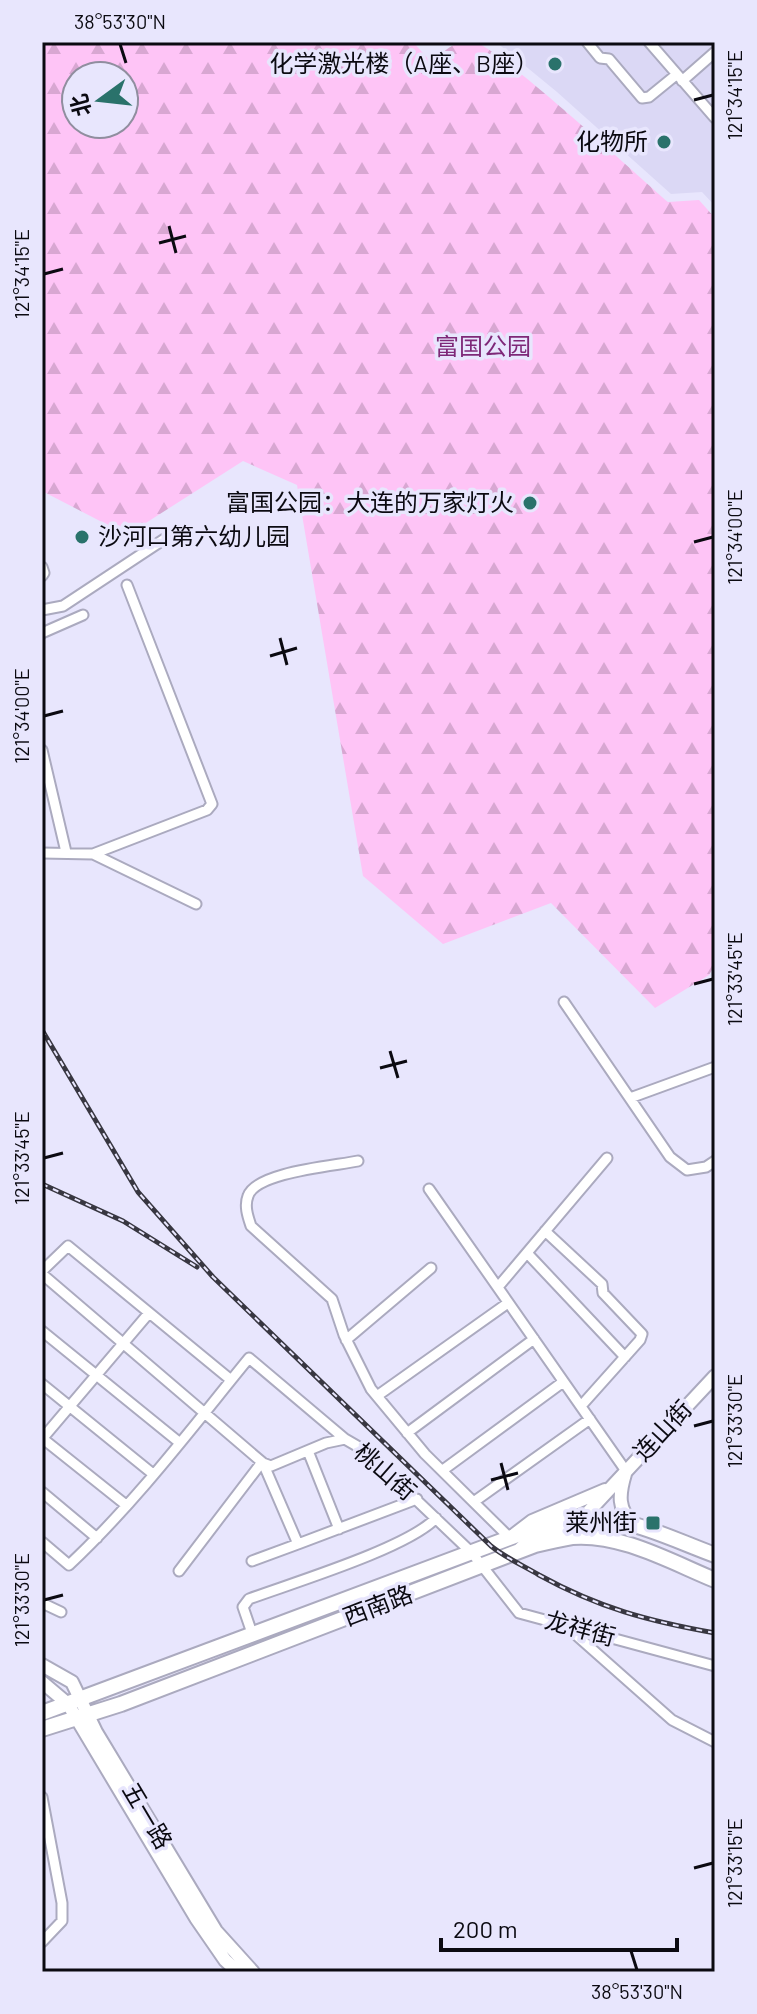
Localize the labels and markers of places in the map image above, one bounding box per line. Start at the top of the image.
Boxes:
place label: 化学激光楼（A座、B座） [269,48,539,77]
marker: 化学激光楼（A座、B座） [546,55,564,73]
place label: 化物所 [576,126,648,155]
marker: 化物所 [655,133,673,151]
place label: 富国公园：大连的万家灯火 [226,487,514,516]
marker: 富国公园：大连的万家灯火 [521,494,539,512]
place label: 沙河口第六幼儿园 [98,521,290,550]
marker: 沙河口第六幼儿园 [73,528,91,546]
place label: 莱州街 [565,1507,637,1536]
marker: 莱州街 [644,1514,662,1532]

